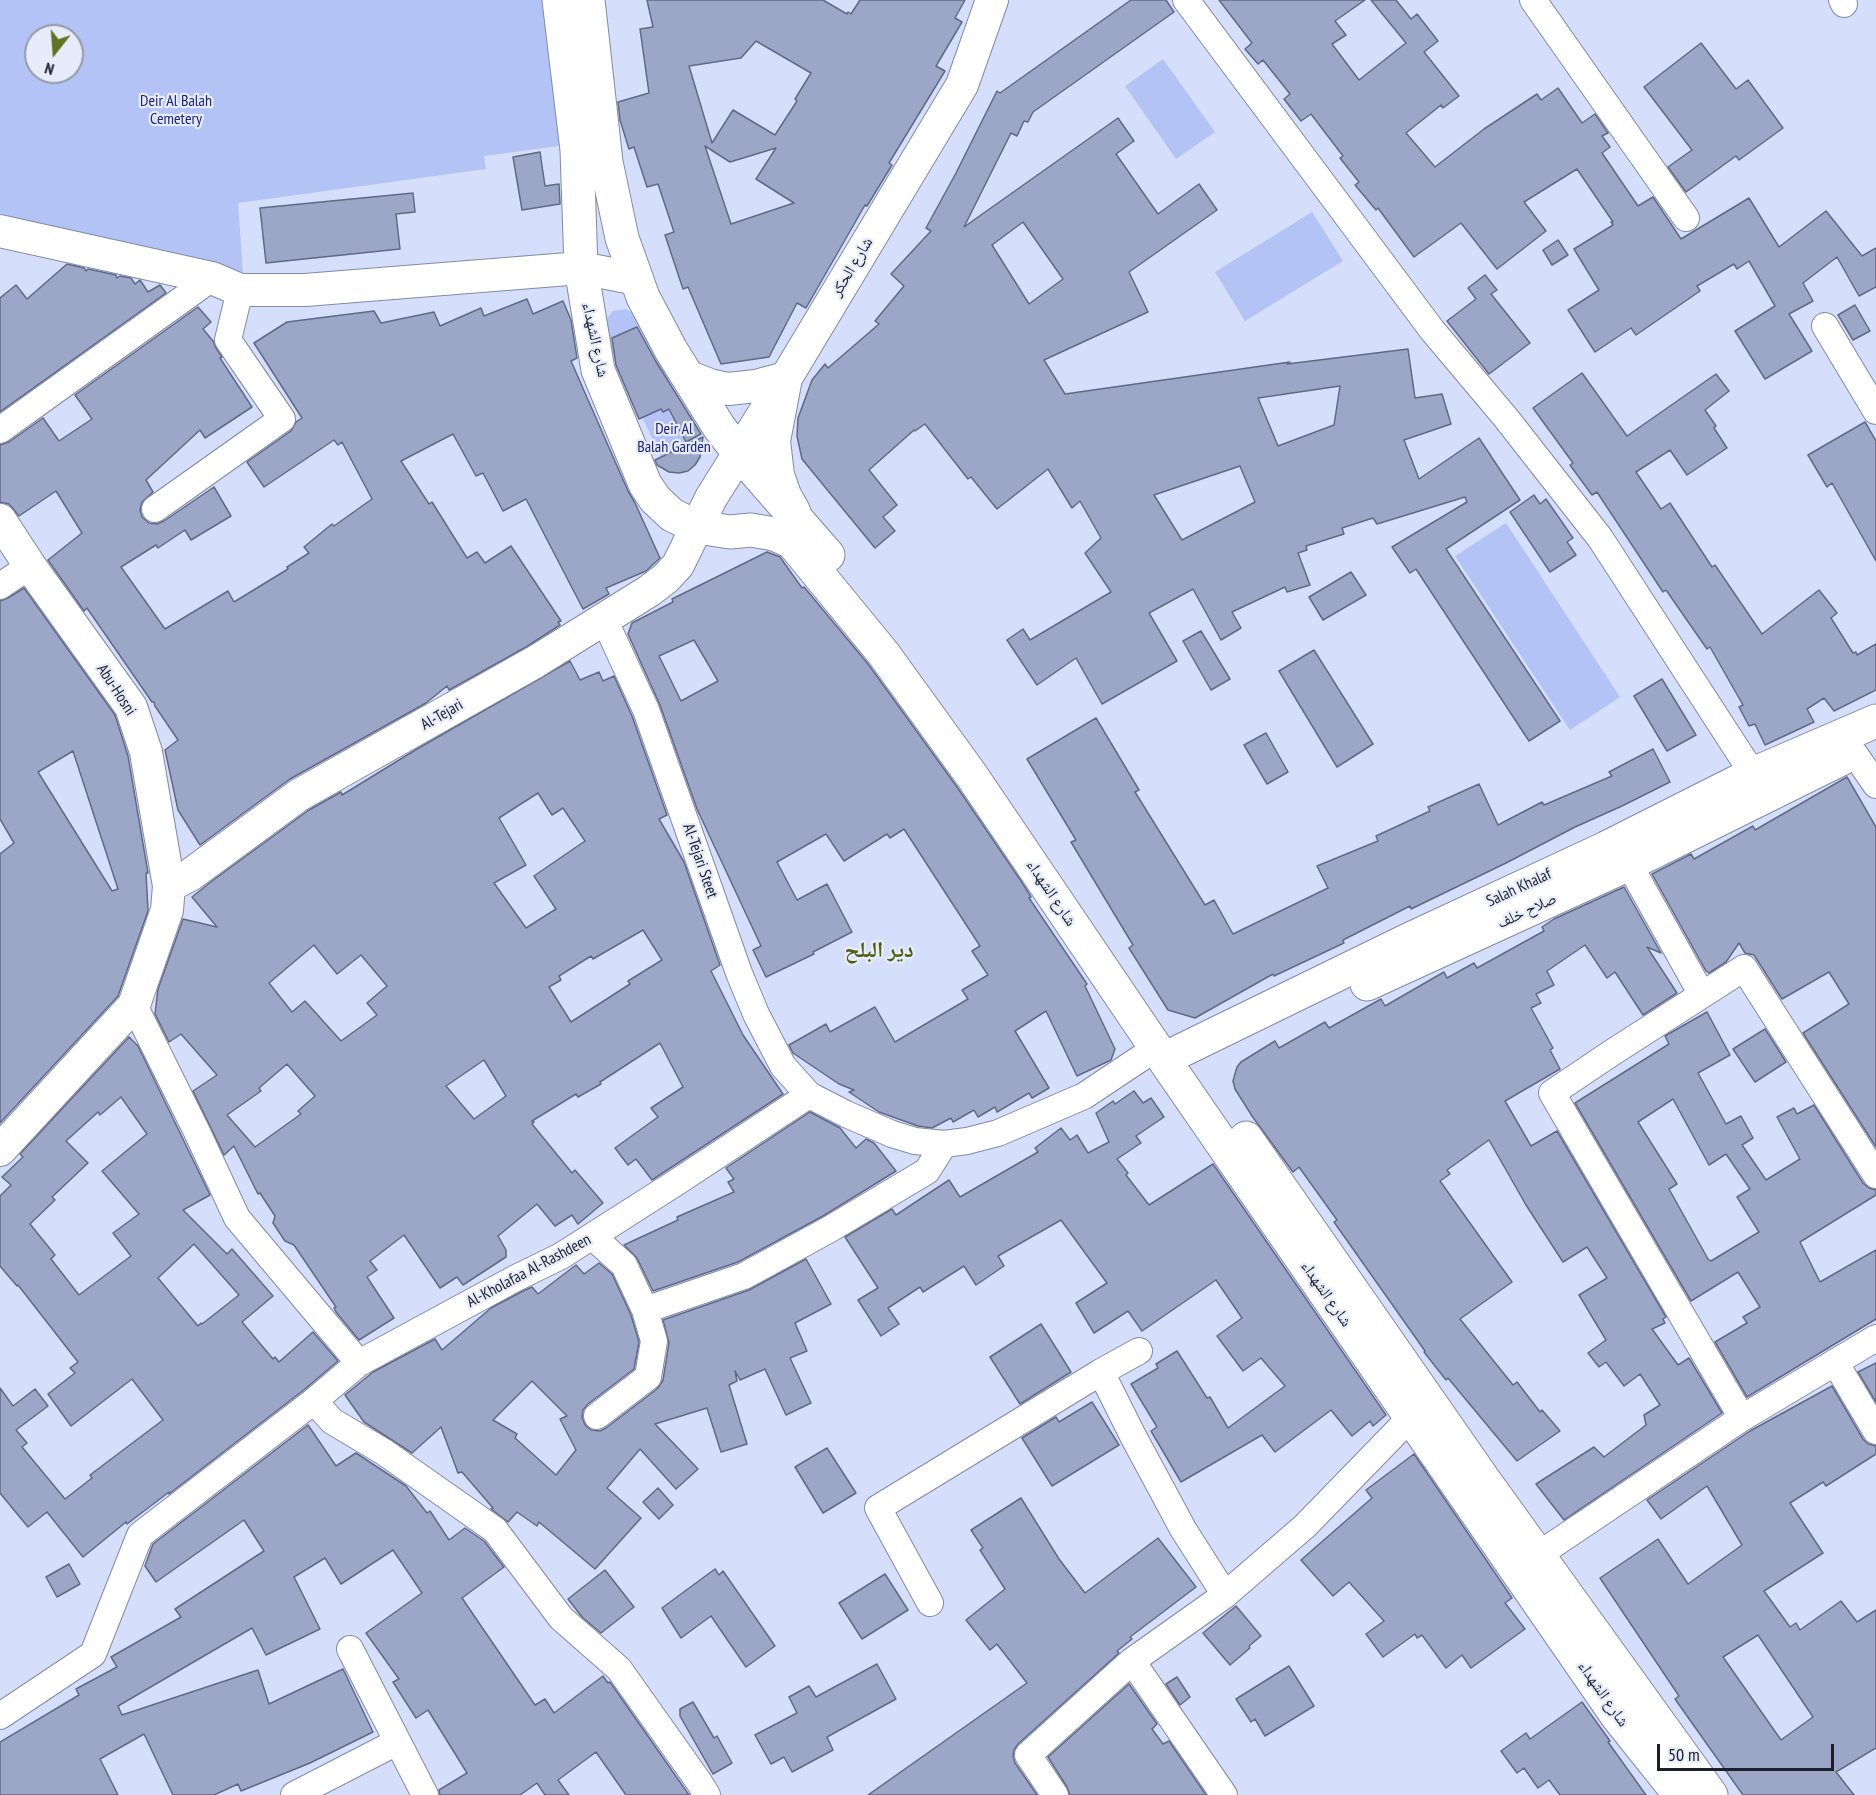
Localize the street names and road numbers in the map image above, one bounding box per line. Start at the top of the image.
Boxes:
street label: شارع الحكر [827,234,877,300]
street label: شارع الشهداء [578,301,612,379]
street label: Abu-Hosni [92,661,140,719]
street label: Al-Tejari [418,695,466,735]
street label: Al-Tejari Steet [678,821,722,901]
street label: شارع الشهداء [1022,856,1080,930]
street label: Salah Khalaf [1484,865,1554,911]
street label: صلاح خلف [1494,889,1560,933]
street label: Al-Kholafaa Al-Rashdeen [464,1230,594,1312]
street label: شارع الشهداء [1296,1257,1356,1331]
street label: شارع الشهداء [1573,1657,1633,1731]

